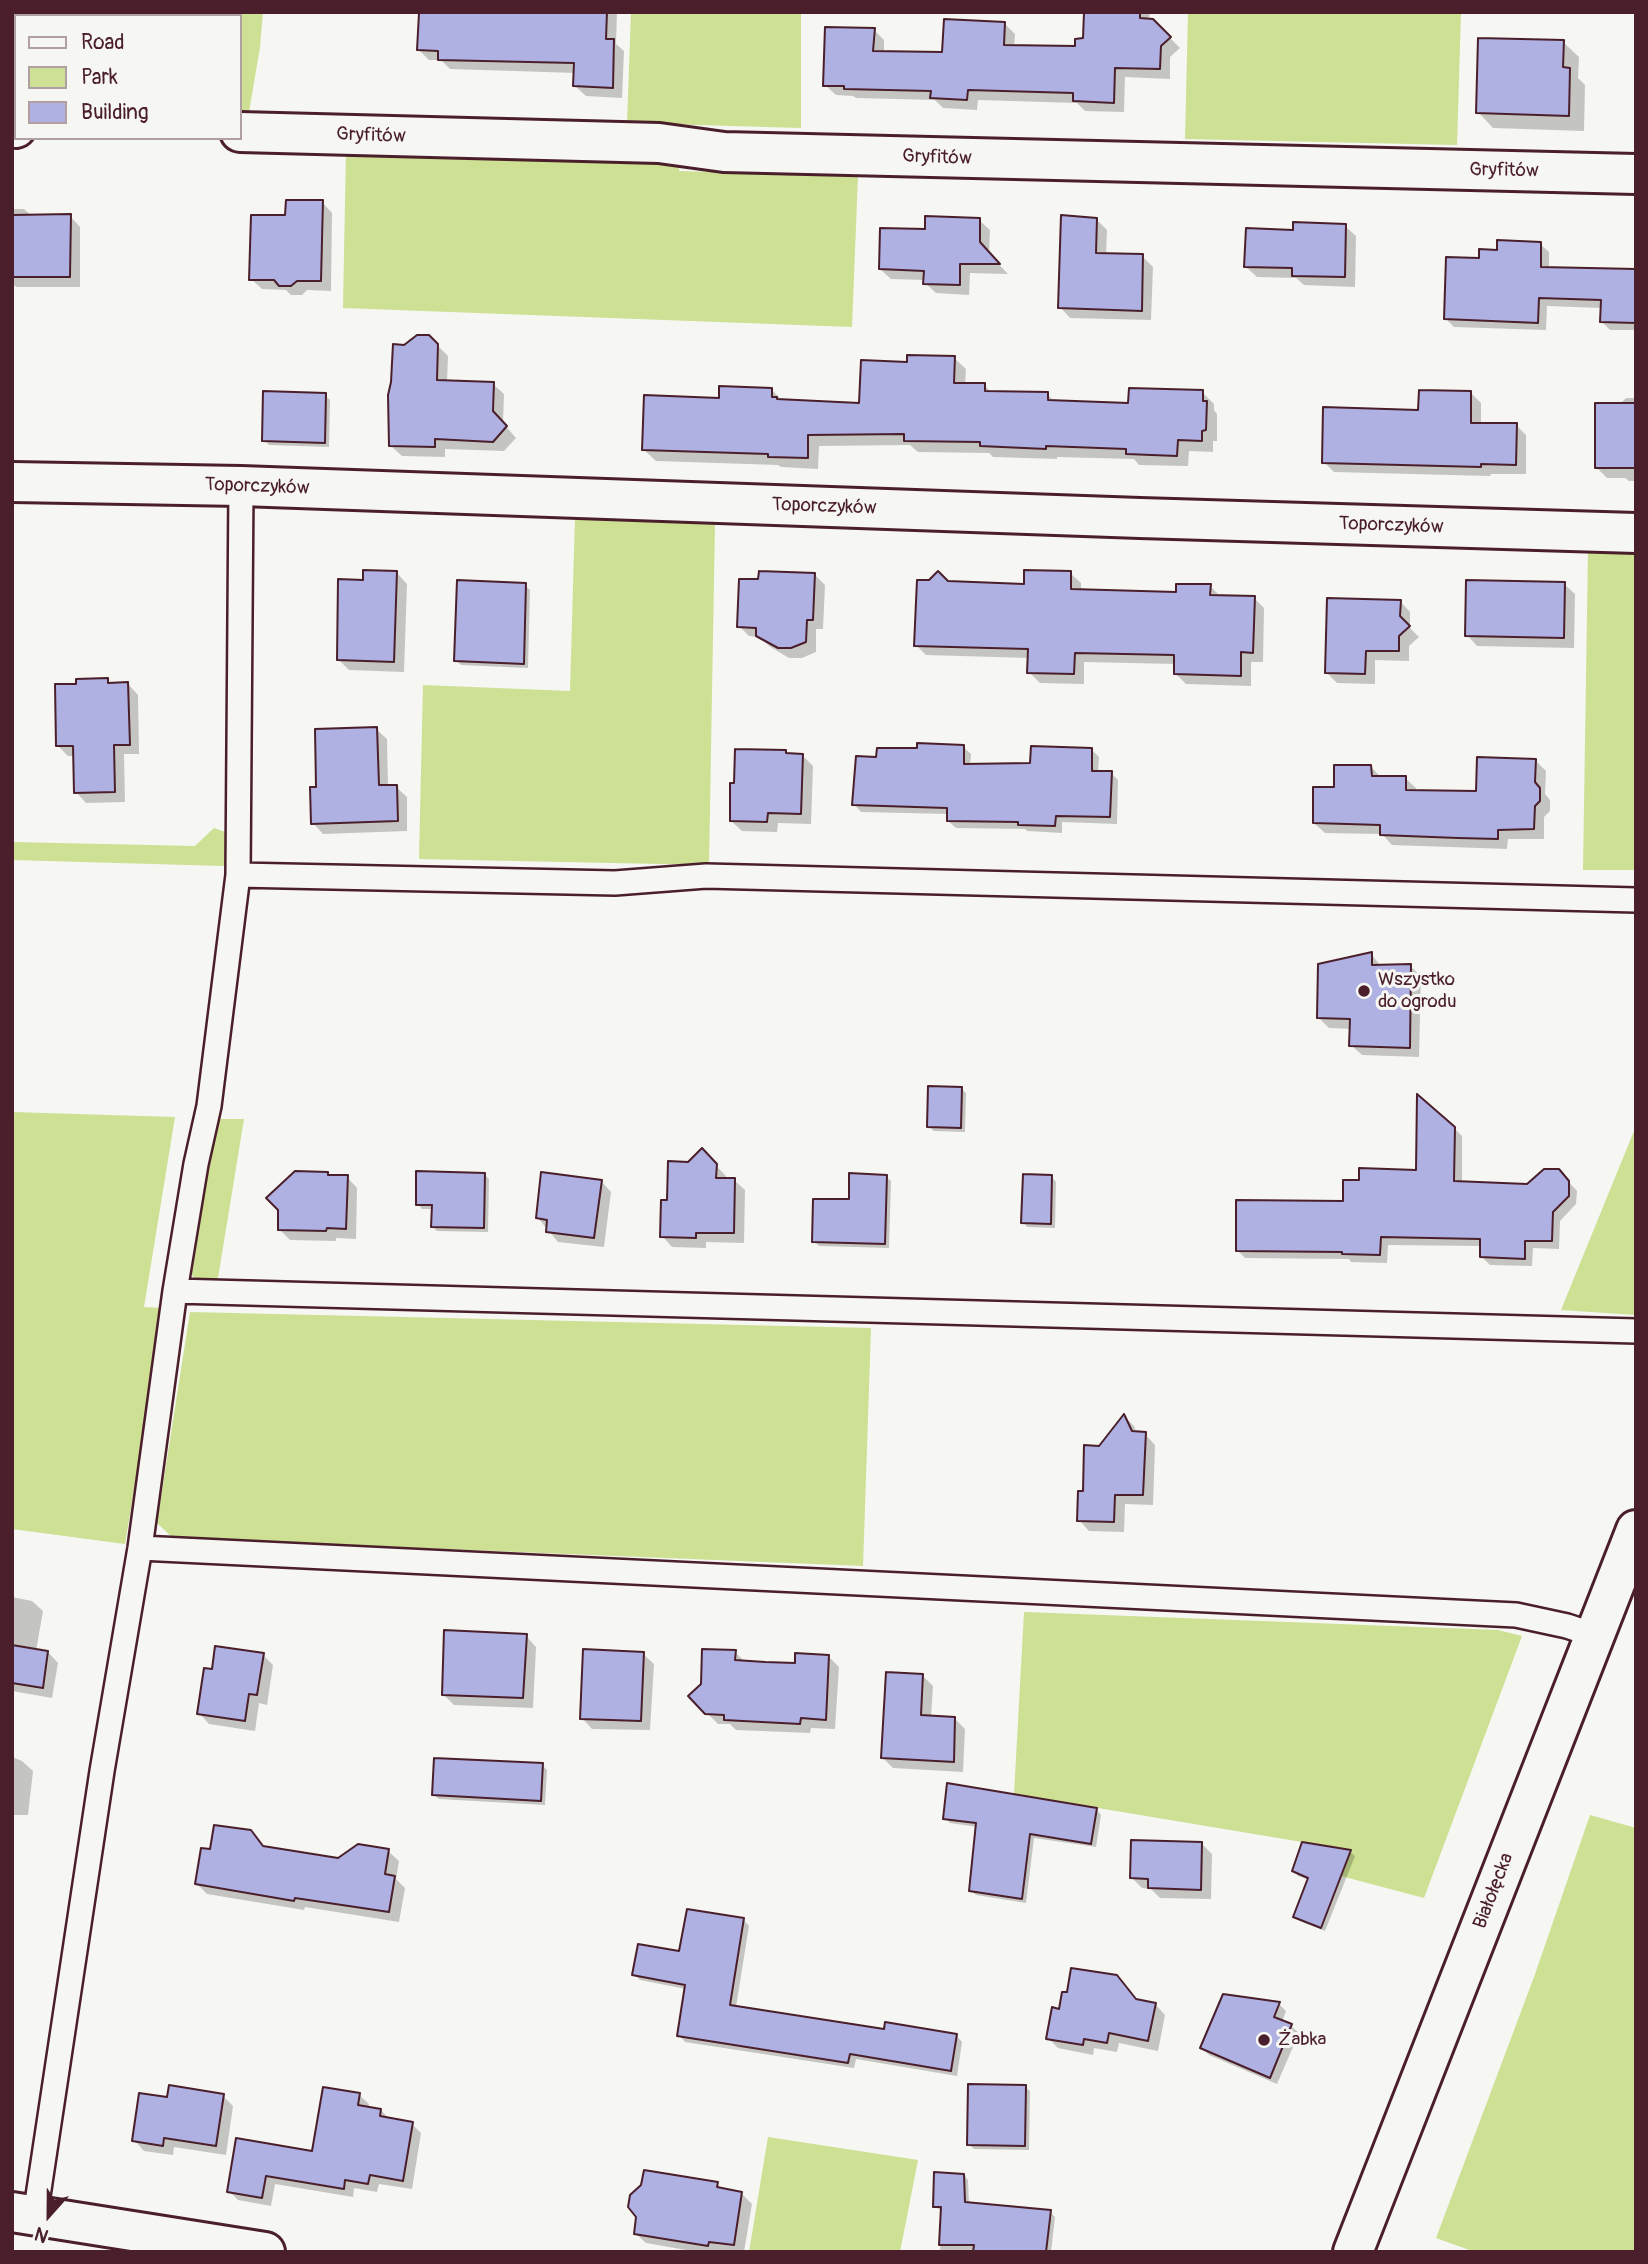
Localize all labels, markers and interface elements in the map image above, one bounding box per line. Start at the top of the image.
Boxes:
legend [14,14,242,140]
text: Road [81,29,125,56]
text: Park [81,64,118,91]
text: Building [81,99,148,126]
street label: Gryfitów [336,123,406,149]
street label: Gryfitów [902,145,972,171]
street label: Gryfitów [1469,159,1539,183]
street label: Toporczyków [204,474,310,500]
street label: Toporczyków [771,494,877,520]
street label: Toporczyków [1338,513,1444,539]
place label: Wszystko do ogrodu [1378,969,1457,1013]
marker: Wszystko do ogrodu [1356,983,1372,999]
street label: Białołęcka [1469,1850,1519,1932]
place label: Żabka [1278,2029,1326,2051]
marker: Żabka [1256,2032,1272,2048]
north arrow [14,2180,84,2250]
text: N [31,2221,52,2248]

